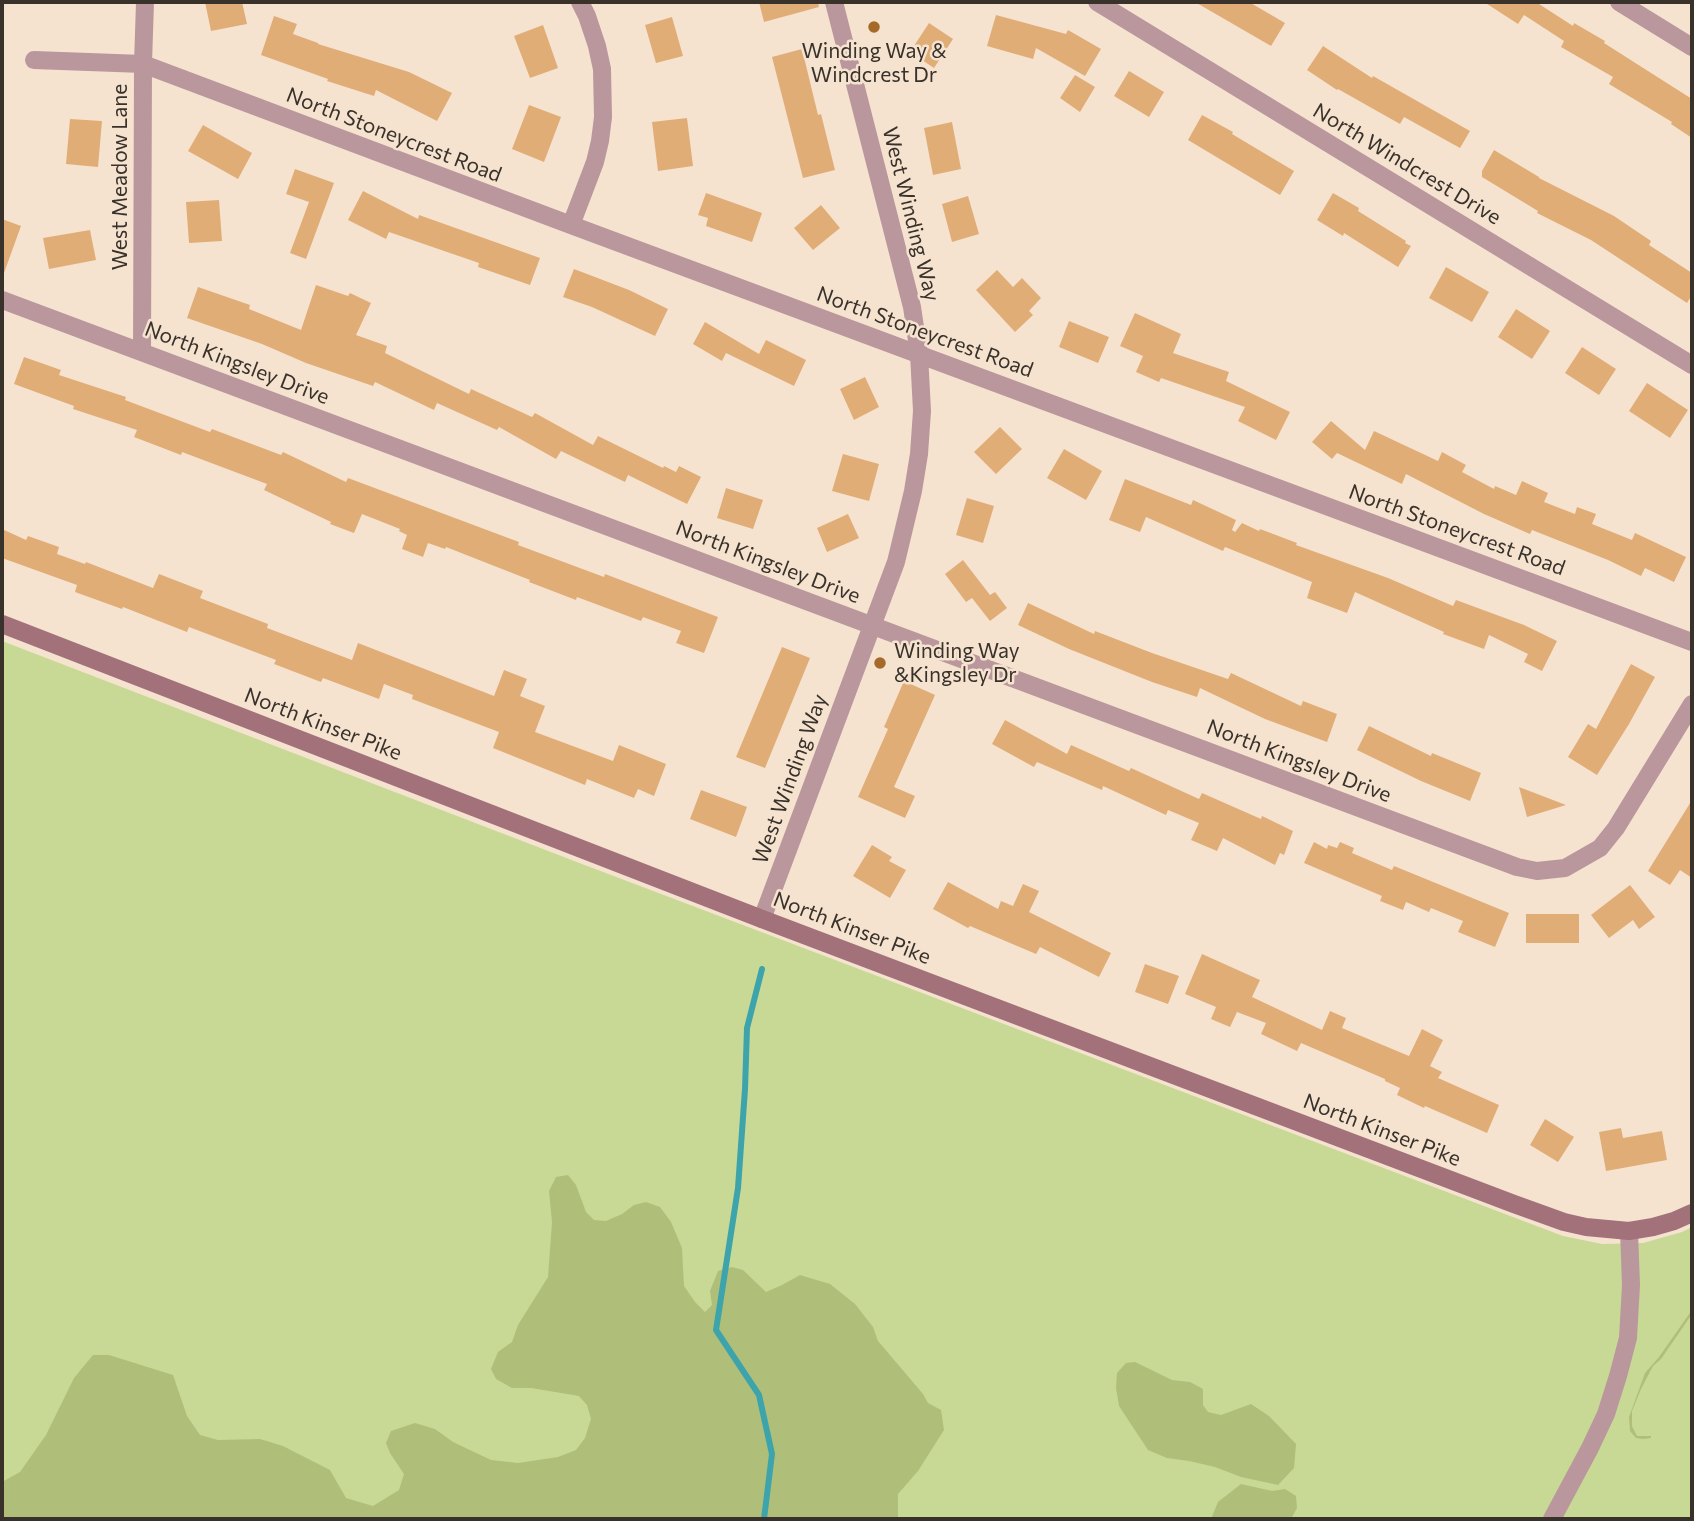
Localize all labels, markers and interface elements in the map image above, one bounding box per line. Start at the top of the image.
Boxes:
marker: Winding Way & Windcrest Dr [866,19,882,35]
place label: Winding Way & Windcrest Dr [801,38,947,88]
street label: North Stoneycrest Road [283,82,505,188]
street label: West Meadow Lane [107,84,133,270]
street label: North Windcrest Drive [1308,98,1506,230]
street label: West Winding Way [877,124,945,304]
street label: North Stoneycrest Road [813,281,1037,383]
street label: North Kingsley Drive [141,316,333,410]
street label: North Stoneycrest Road [1345,479,1569,581]
street label: North Kingsley Drive [672,515,864,609]
place label: Winding Way &Kingsley Dr [894,638,1020,688]
marker: Winding Way &Kingsley Dr [872,655,888,671]
street label: North Kinser Pike [241,682,405,766]
street label: West Winding Way [748,691,832,867]
street label: North Kingsley Drive [1203,714,1395,808]
street label: North Kinser Pike [770,886,934,970]
street label: North Kinser Pike [1300,1088,1464,1172]

